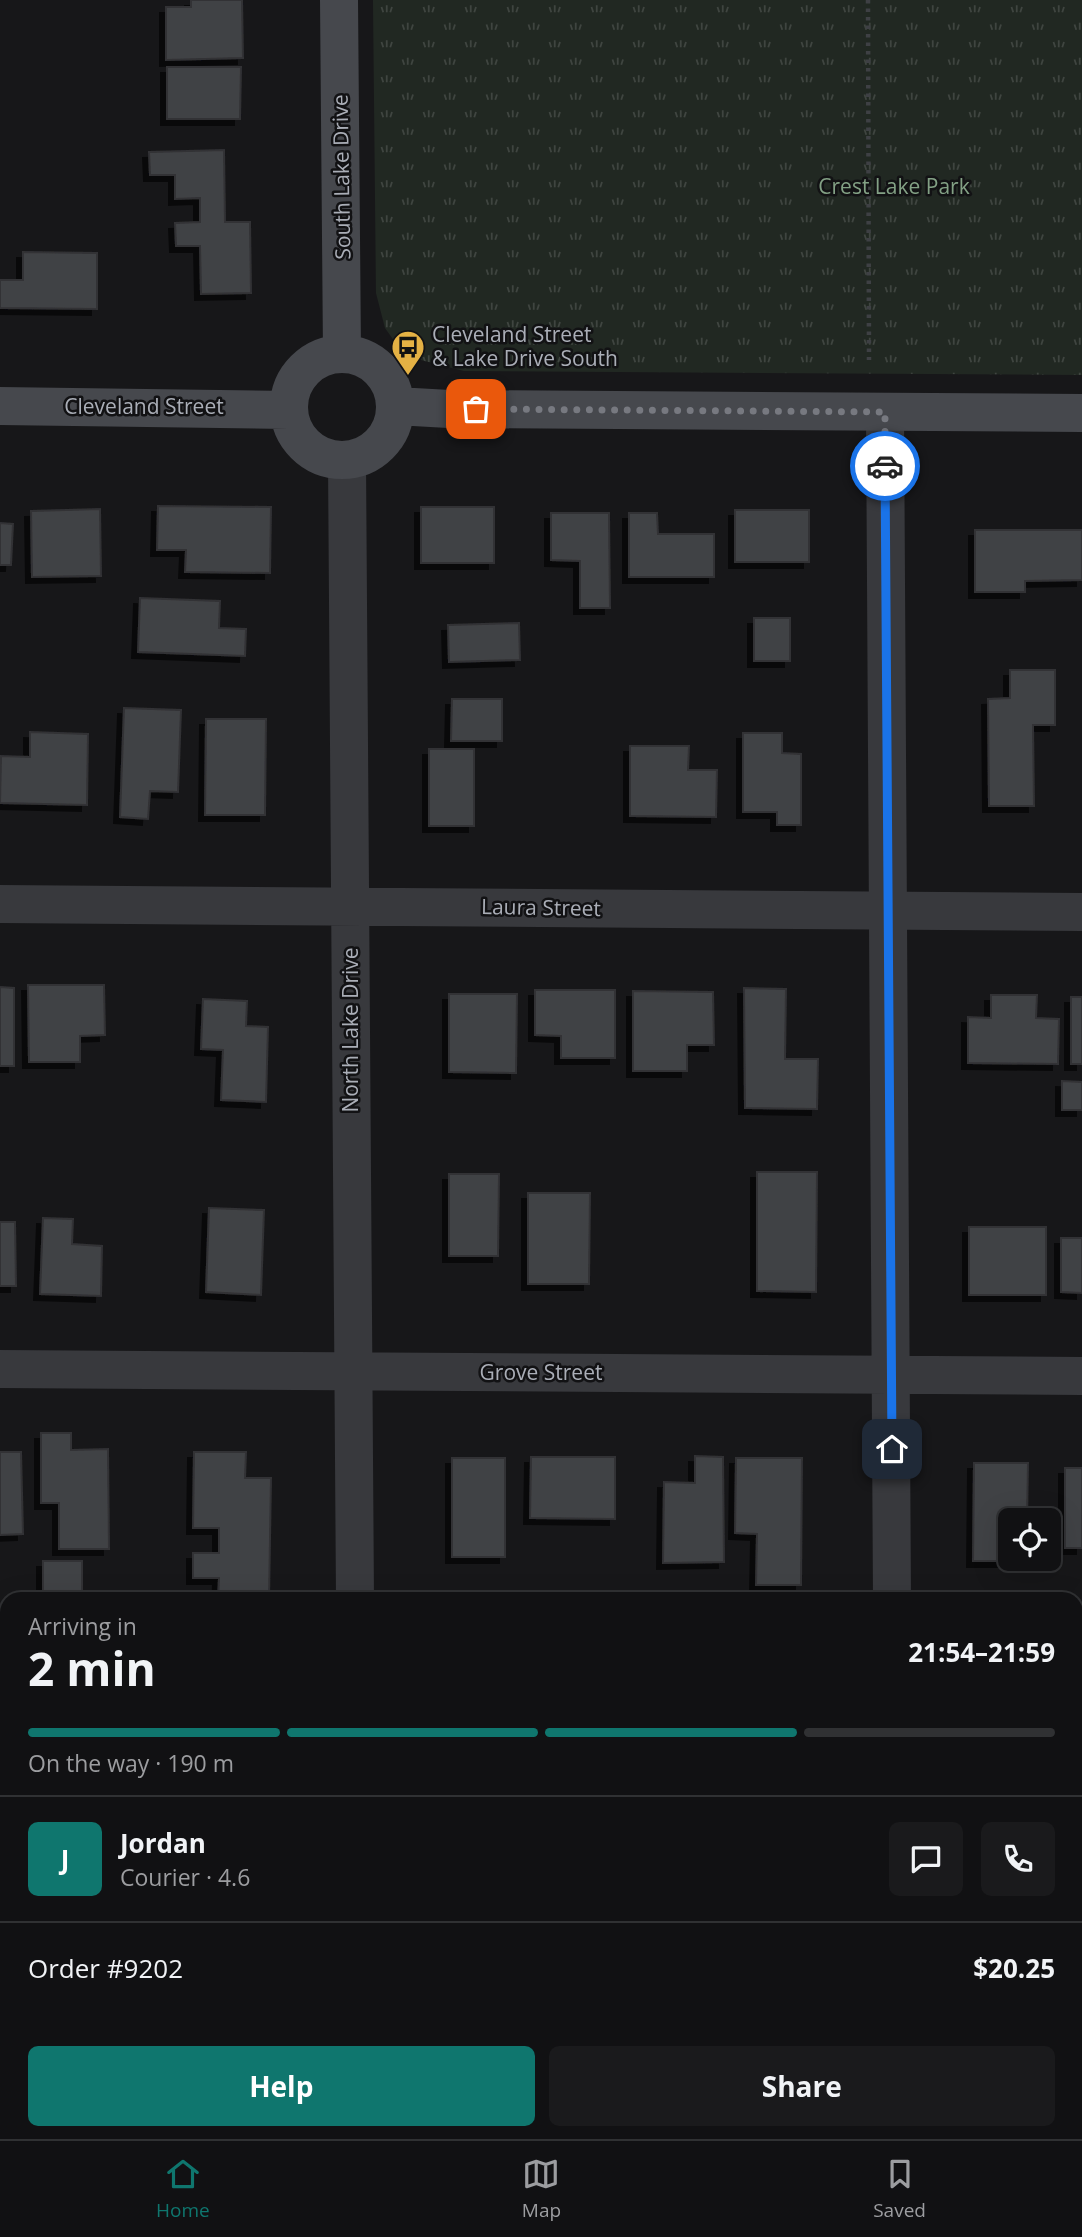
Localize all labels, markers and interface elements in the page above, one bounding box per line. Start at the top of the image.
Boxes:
street label: South Lake Drive [326,94,356,260]
park label: Crest Lake Park [818,172,970,200]
place label: Cleveland Street & Lake Drive South [432,320,618,372]
bus stop icon: Cleveland Street & Lake Drive South [389,328,427,377]
pin [446,379,506,439]
icon: bag [457,390,495,428]
street label: Cleveland Street [64,392,224,420]
courier [850,431,920,501]
icon: car [866,447,904,485]
street label: Laura Street [481,892,601,922]
street label: North Lake Drive [336,947,364,1113]
street label: Grove Street [480,1358,602,1386]
pin [862,1419,922,1479]
icon: home [873,1430,911,1468]
map controls [998,1508,1061,1571]
button: locate [998,1508,1061,1571]
text: Arriving in [28,1610,137,1642]
text: 21:54–21:59 [908,1634,1055,1670]
text: 2 min [28,1637,156,1699]
text: On the way · 190 m [28,1747,234,1779]
button: chat [889,1822,963,1896]
button: phone [981,1822,1055,1896]
text: Jordan [120,1825,206,1861]
text: J [61,1841,69,1877]
text: Courier · 4.6 [120,1861,250,1893]
text: Order #9202 [28,1950,183,1986]
text: $20.25 [973,1950,1055,1986]
button: Help [28,2046,535,2126]
button: Share [549,2046,1055,2126]
tab: Home [156,2155,210,2223]
tab: Map [522,2155,561,2223]
tab: Saved [873,2155,926,2223]

